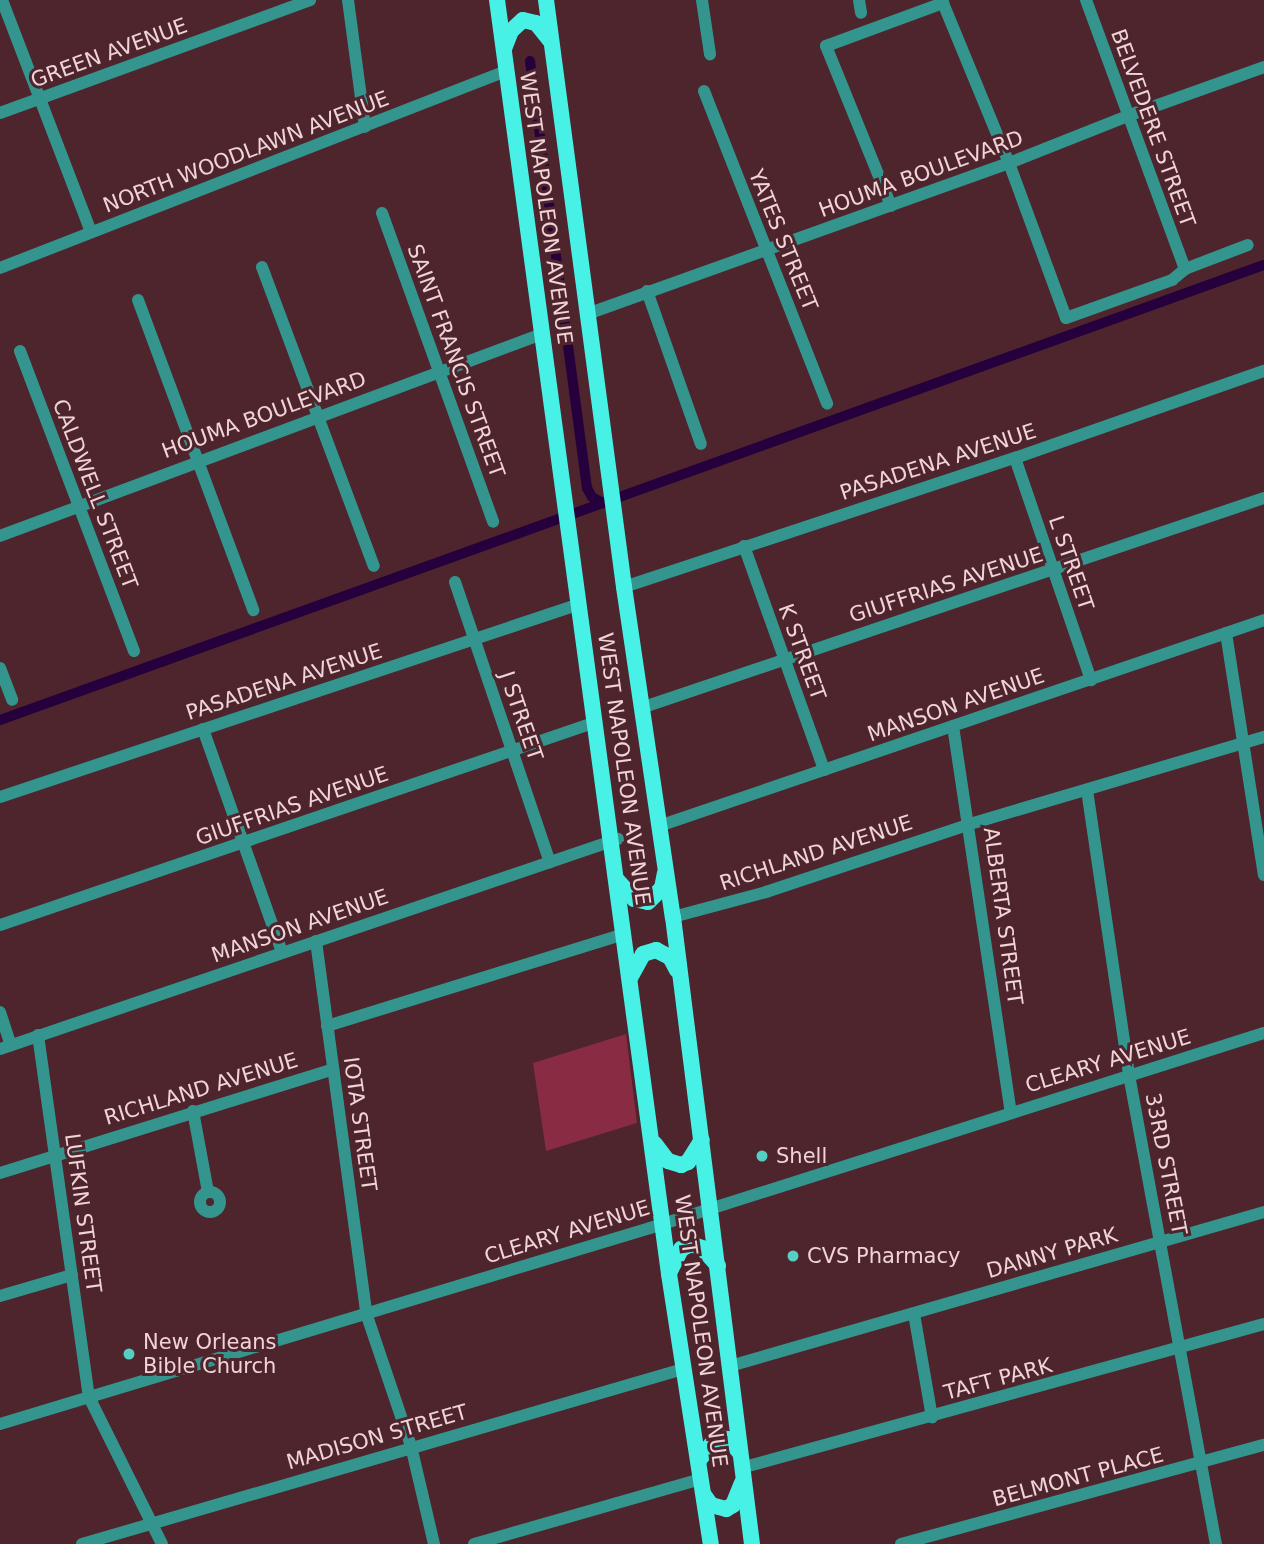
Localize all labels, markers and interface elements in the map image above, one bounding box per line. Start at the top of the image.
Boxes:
street label: GREEN AVENUE [27,13,191,93]
street label: BELVEDERE STREET [1105,26,1201,230]
street label: WEST NAPOLEON AVENUE [514,70,578,346]
street label: NORTH WOODLAWN AVENUE [100,86,392,218]
street label: HOUMA BOULEVARD [815,125,1027,223]
street label: YATES STREET [743,166,823,314]
street label: SAINT FRANCIS STREET [402,241,510,481]
street label: HOUMA BOULEVARD [158,366,370,464]
street label: CALDWELL STREET [47,396,143,592]
street label: PASADENA AVENUE [837,418,1039,506]
street label: L STREET [1043,512,1099,614]
street label: GIUFFRIAS AVENUE [846,542,1046,628]
street label: K STREET [773,600,831,704]
street label: WEST NAPOLEON AVENUE [592,631,656,907]
street label: PASADENA AVENUE [183,638,385,726]
street label: MANSON AVENUE [864,663,1048,747]
street label: J STREET [494,668,548,764]
street label: GIUFFRIAS AVENUE [192,761,392,851]
street label: RICHLAND AVENUE [716,810,916,896]
street label: ALBERTA STREET [978,826,1028,1006]
street label: MANSON AVENUE [208,884,392,968]
street label: CLEARY AVENUE [1022,1024,1194,1098]
street label: RICHLAND AVENUE [101,1048,301,1130]
street label: IOTA STREET [338,1055,382,1193]
street label: 33RD STREET [1140,1091,1192,1237]
street label: LUFKIN STREET [59,1132,107,1294]
place label: Shell [776,1143,827,1169]
marker: Shell [754,1148,770,1164]
street label: WEST NAPOLEON AVENUE [669,1193,733,1469]
street label: CLEARY AVENUE [481,1195,653,1269]
street label: DANNY PARK [984,1222,1120,1284]
place label: CVS Pharmacy [807,1243,960,1269]
marker: CVS Pharmacy [785,1248,801,1264]
place label: New Orleans Bible Church [143,1329,277,1379]
marker: New Orleans Bible Church [121,1346,137,1362]
street label: TAFT PARK [941,1352,1055,1406]
street label: MADISON STREET [284,1399,470,1475]
street label: BELMONT PLACE [990,1442,1166,1512]

